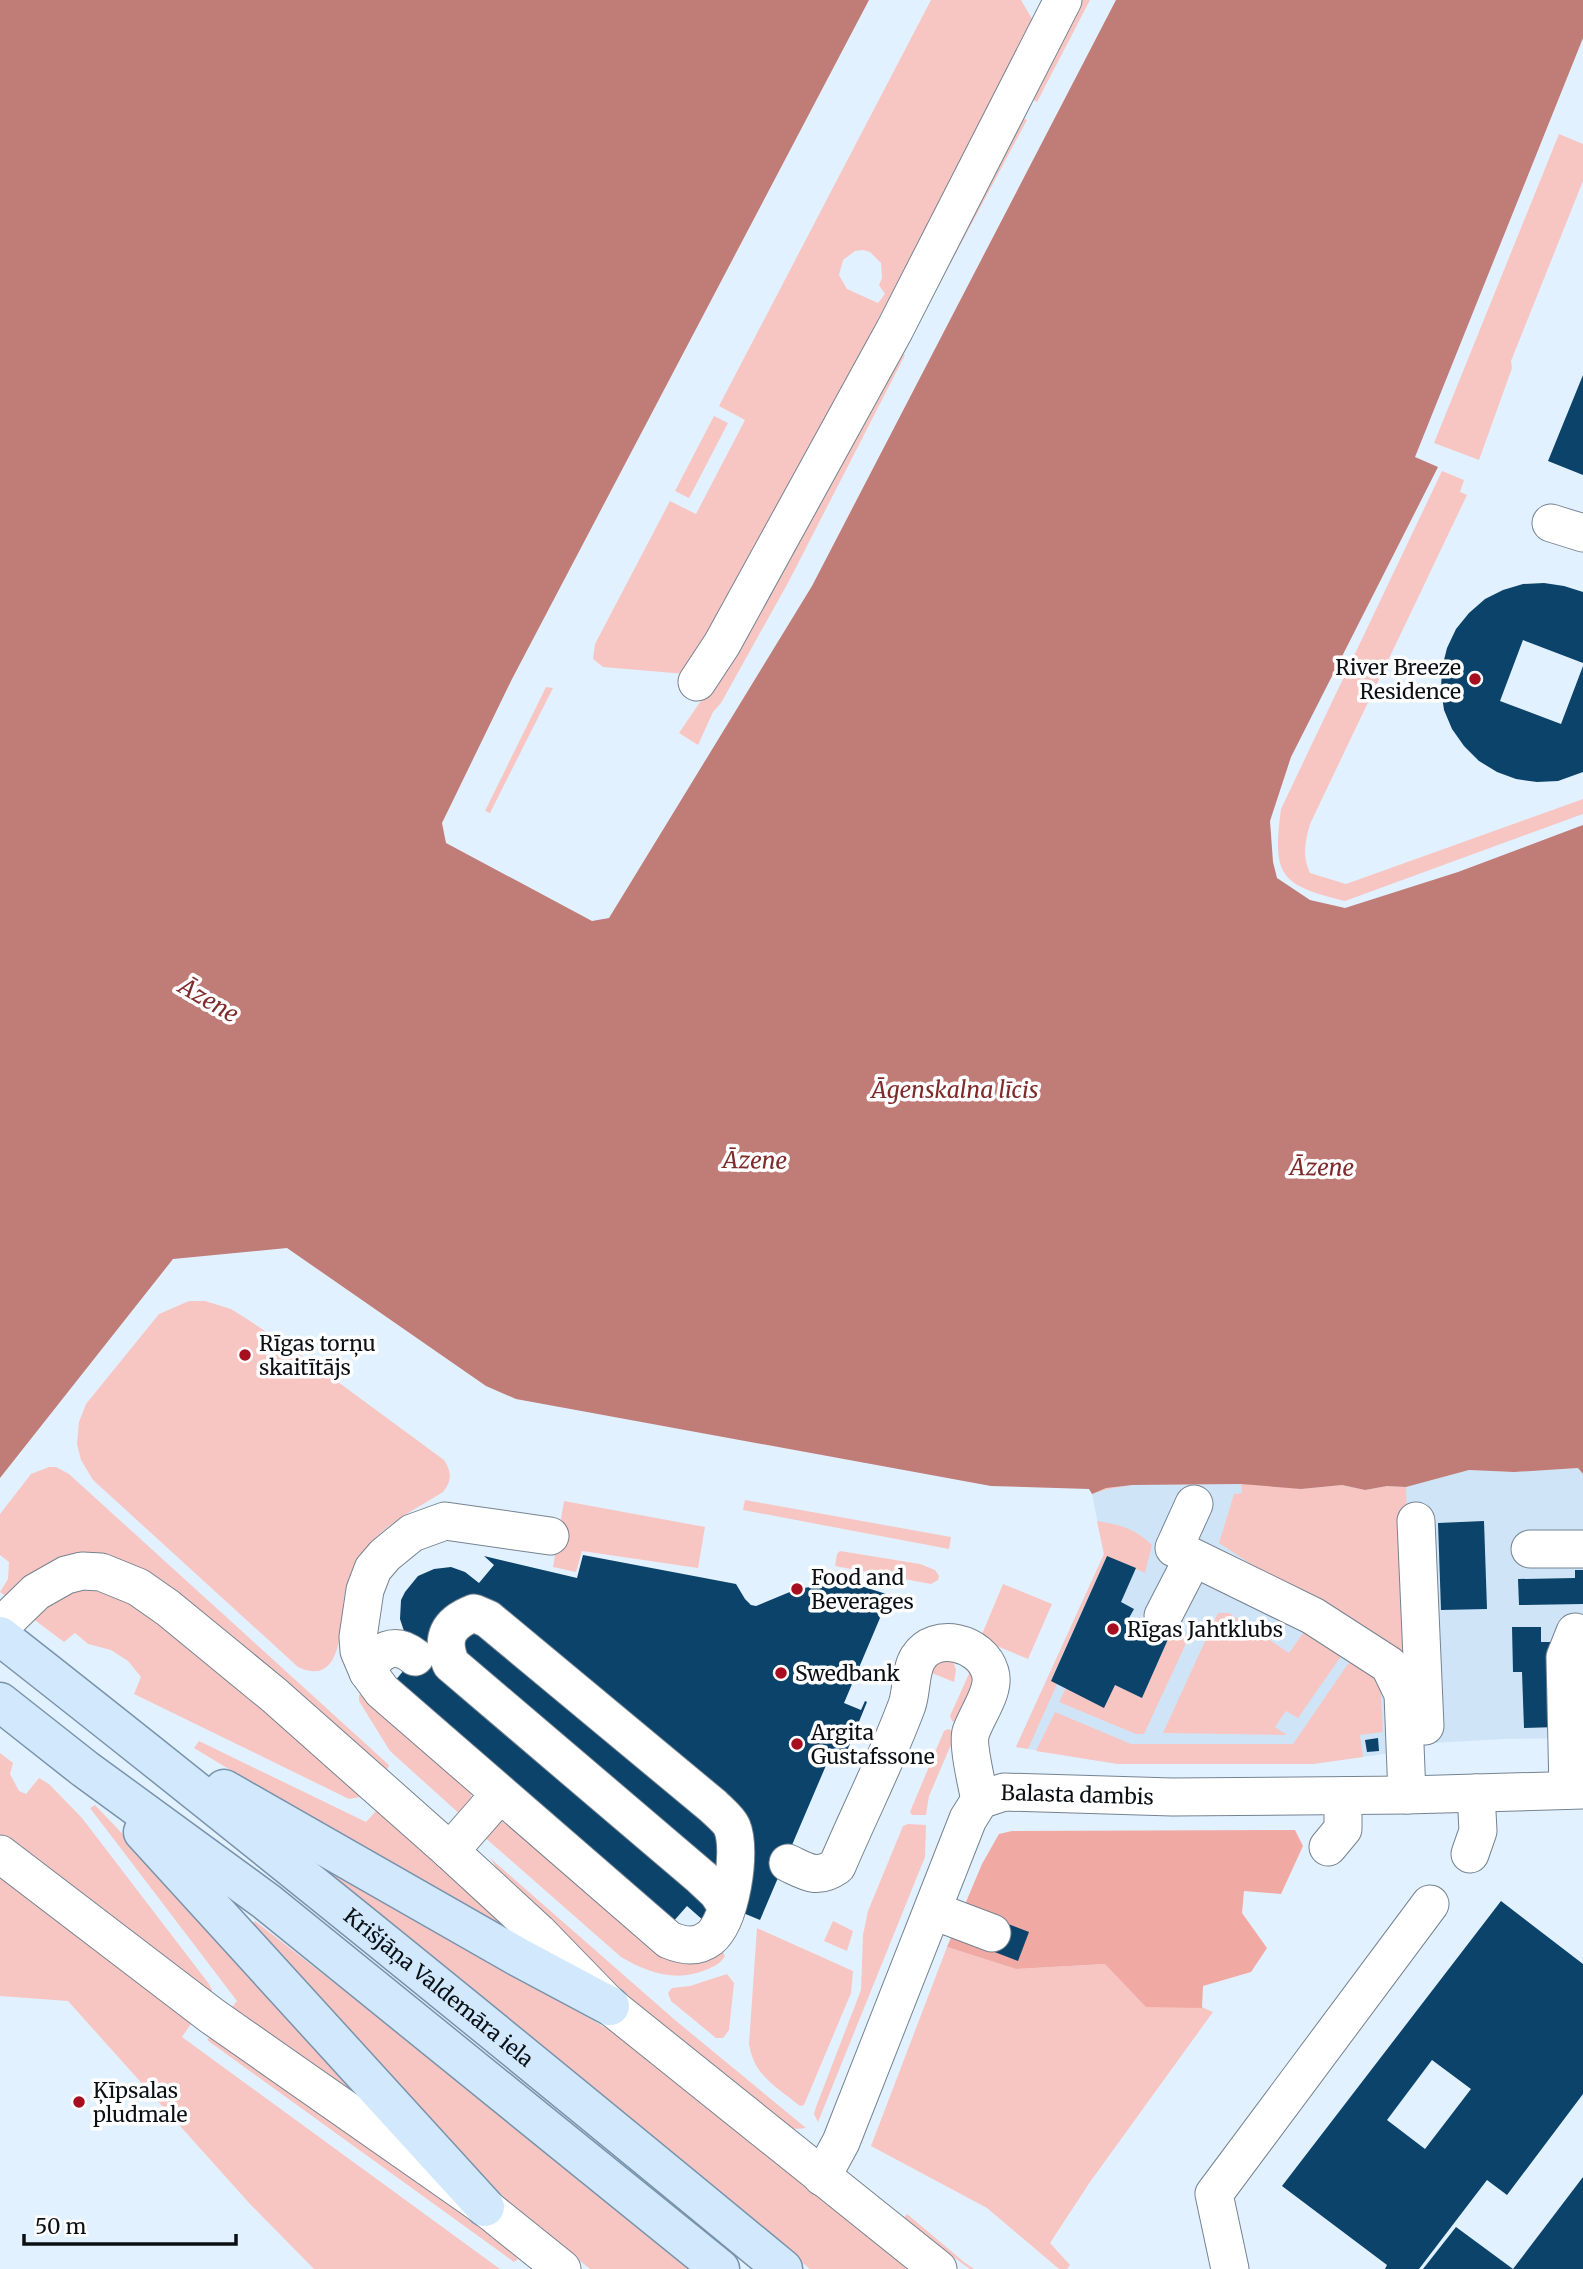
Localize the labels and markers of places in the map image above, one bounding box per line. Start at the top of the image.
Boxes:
place label: River Breeze Residence [1335,654,1461,705]
marker: River Breeze Residence [1467,671,1483,687]
place label: Rīgas torņu skaitītājs [259,1330,376,1381]
marker: Rīgas torņu skaitītājs [237,1347,253,1363]
place label: Food and Beverages [811,1564,914,1615]
marker: Food and Beverages [789,1581,805,1597]
place label: Rīgas Jahtklubs [1127,1616,1283,1643]
marker: Rīgas Jahtklubs [1105,1621,1121,1637]
place label: Swedbank [795,1660,901,1687]
marker: Swedbank [773,1665,789,1681]
place label: Argita Gustafssone [810,1719,935,1770]
marker: Argita Gustafssone [789,1736,805,1752]
place label: Ķīpsalas pludmale [93,2077,187,2128]
marker: Ķīpsalas pludmale [71,2094,87,2110]

